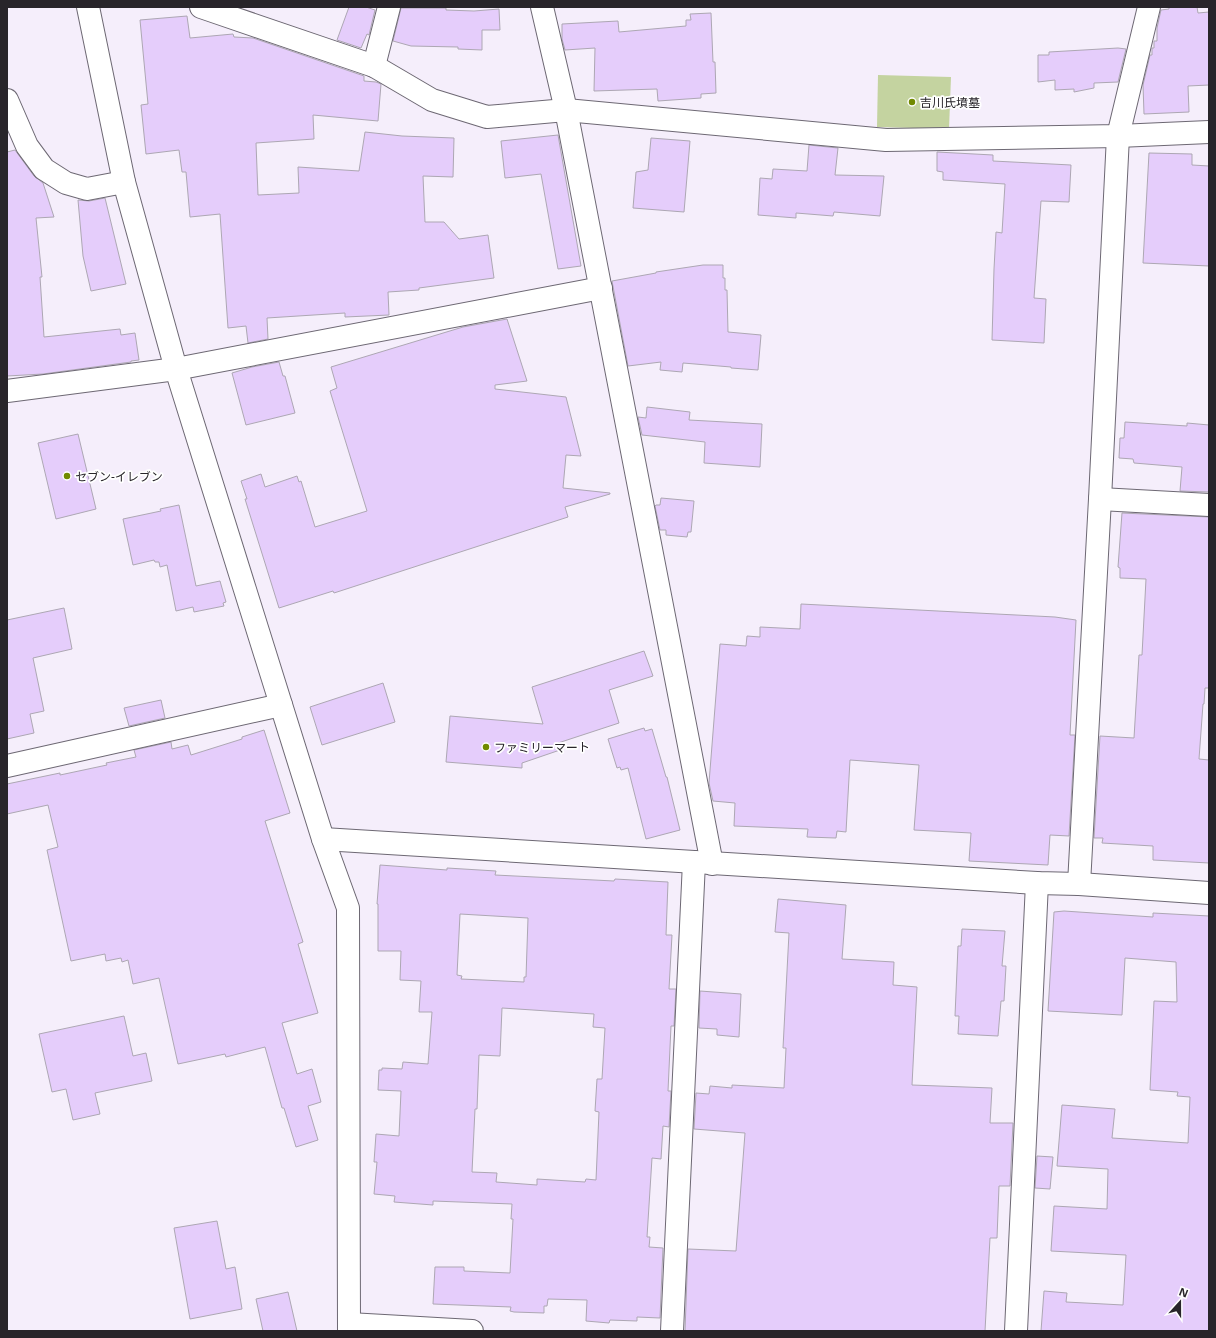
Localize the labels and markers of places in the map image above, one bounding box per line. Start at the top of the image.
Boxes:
place label: 吉川氏墳墓 [920,94,980,111]
marker: 吉川氏墳墓 [907,97,917,107]
place label: セブン-イレブン [75,468,163,485]
marker: セブン-イレブン [62,471,72,481]
place label: ファミリーマート [494,739,590,756]
marker: ファミリーマート [481,742,491,752]

